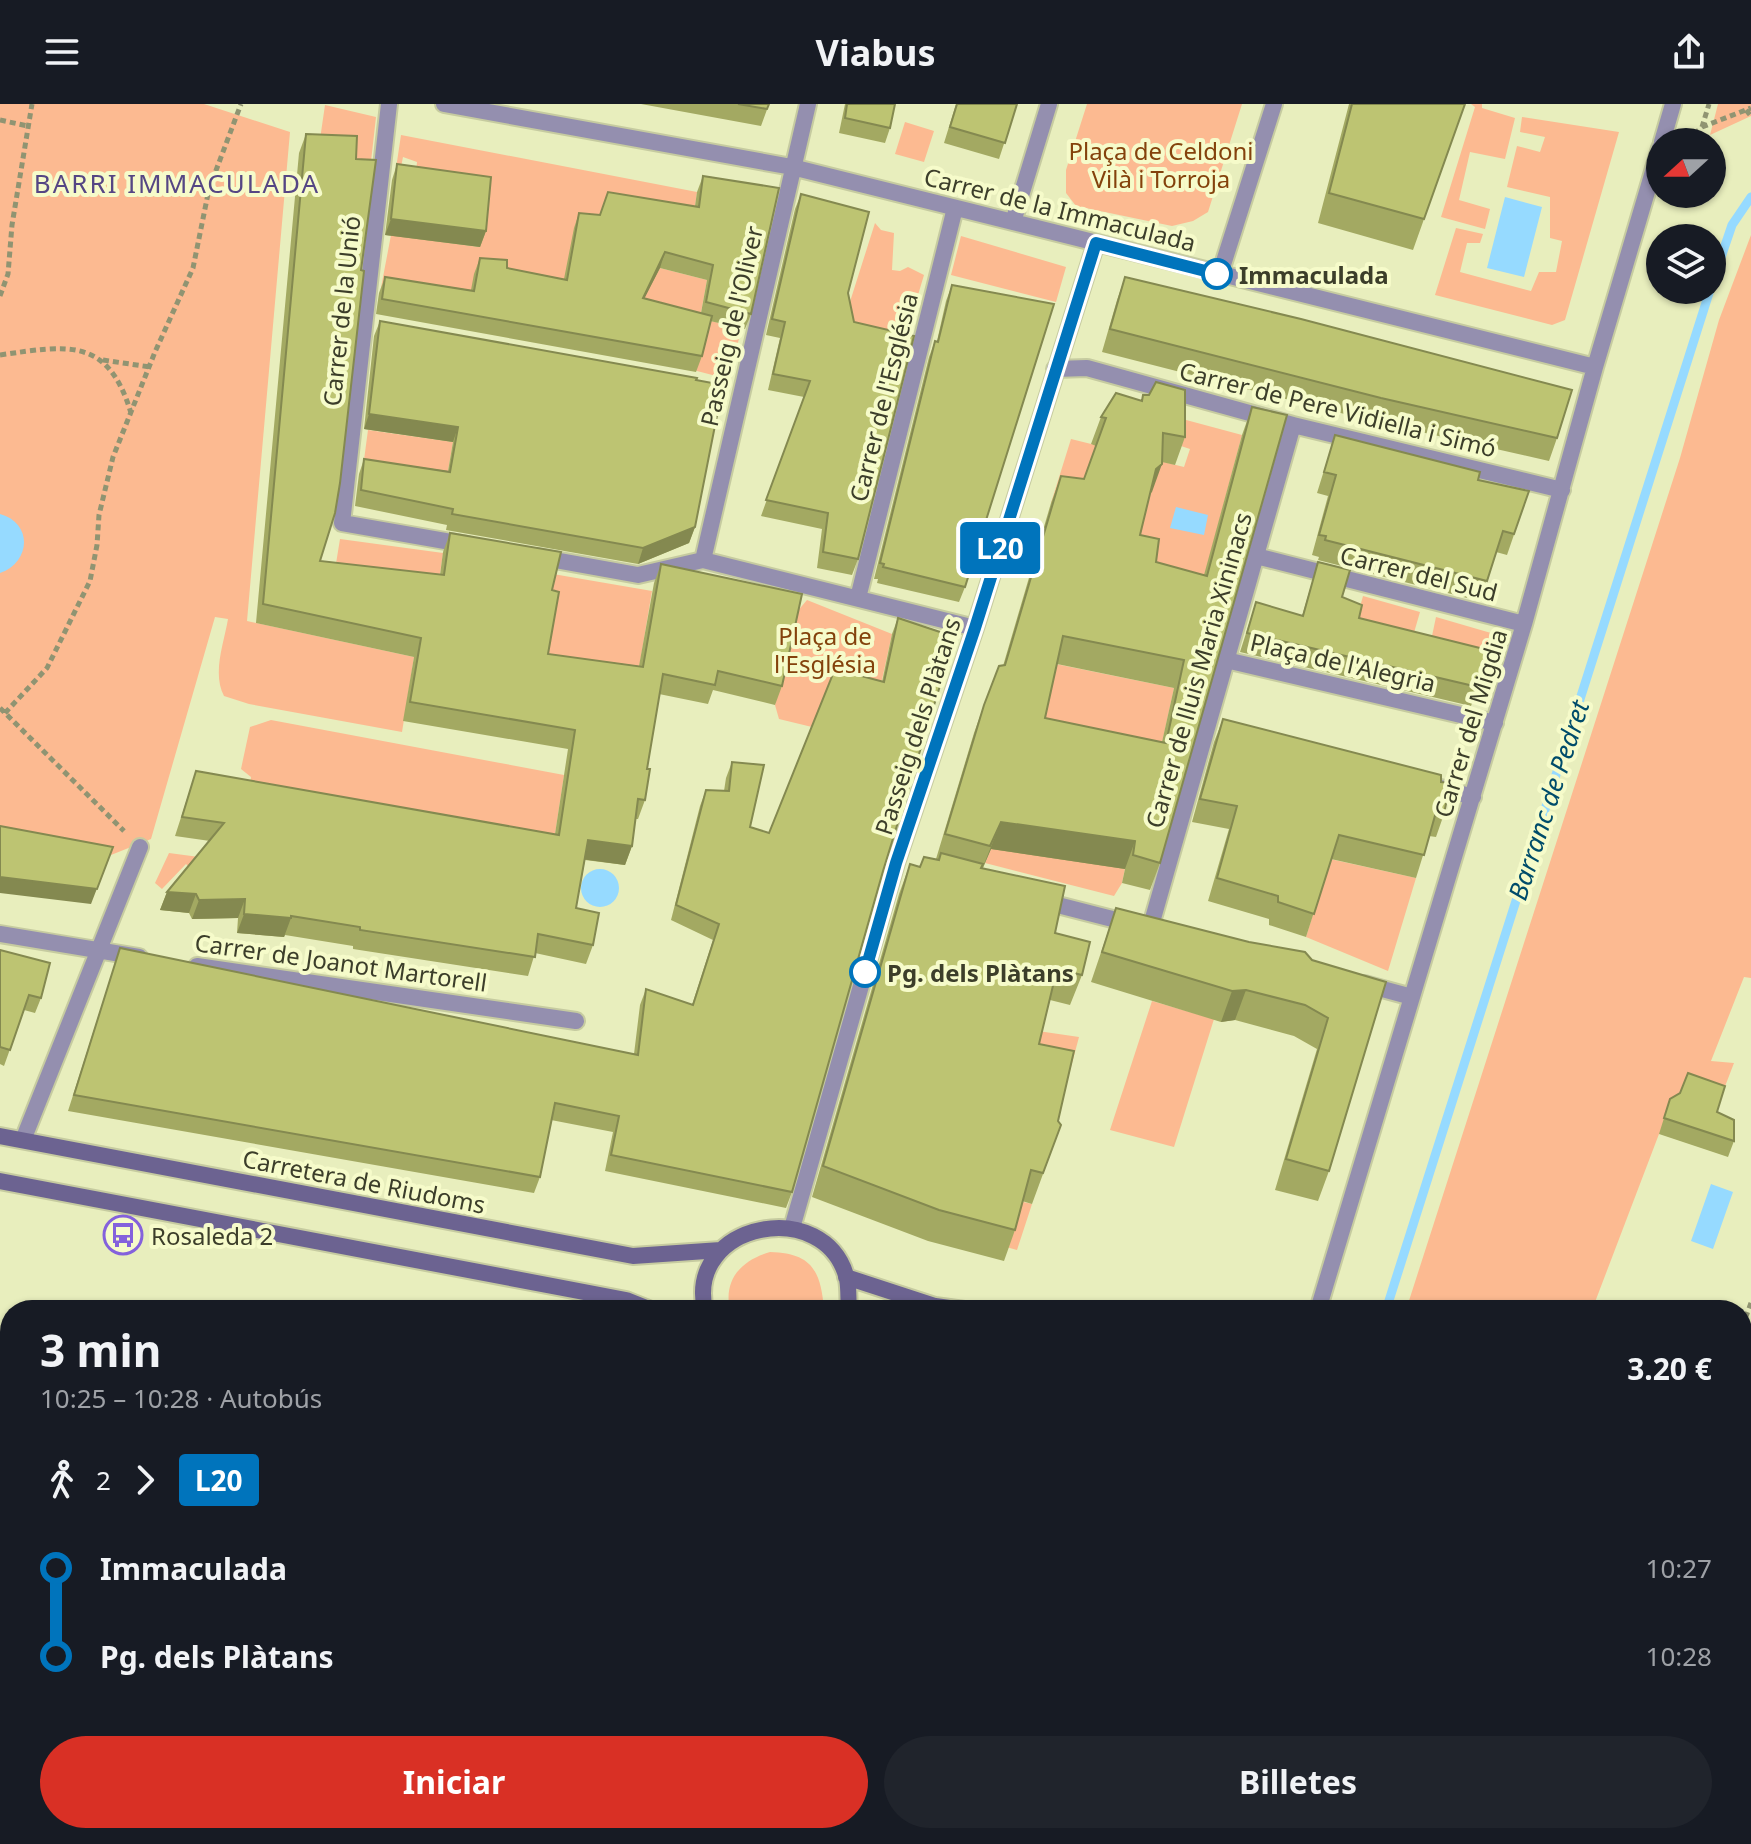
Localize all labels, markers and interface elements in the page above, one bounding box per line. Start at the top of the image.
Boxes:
text: Viabus [816,28,935,77]
icon: menu [40,30,84,74]
icon: share [1667,30,1711,74]
north arrow [1646,128,1726,208]
map controls [1646,128,1726,304]
park label: Plaça de Celdoni Vilà i Torroja [1068,134,1254,195]
street label: Carrer de la Immaculada [921,159,1199,259]
district label: BARRI IMMACULADA [34,165,320,201]
street label: Carrer de la Unió [315,214,367,408]
street label: Passeig de l'Oliver [692,223,770,429]
button: layers [1646,224,1726,304]
place label: Immaculada [1239,258,1389,291]
marker: Immaculada [1202,259,1232,289]
street label: Carrer de l'Església [841,289,925,505]
street label: Carrer de Pere Vidiella i Simó [1176,354,1500,464]
street label: Carrer de lluis Maria Xininacs [1137,508,1259,832]
line badge: L20 [954,522,1046,574]
text: L20 [976,529,1024,567]
street label: Carrer del Sud [1337,537,1501,609]
street label: Passeig dels Plàtans [866,613,968,839]
park label: Plaça de l'Església [774,619,876,680]
street label: Plaça de l'Alegria [1247,625,1439,699]
street label: Carrer del Migdia [1426,625,1514,821]
water label: Barranc de Pedret [1499,694,1598,904]
street label: Carrer de Joanot Martorell [193,925,489,999]
place label: Pg. dels Plàtans [887,956,1074,989]
marker: Pg. dels Plàtans [850,957,880,987]
street label: Carretera de Riudoms [240,1141,488,1221]
bus stop icon: Rosaleda 2 [102,1214,144,1256]
place label: Rosaleda 2 [151,1219,273,1252]
text: 3 min [40,1320,161,1380]
text: 3.20 € [1627,1348,1712,1389]
text: 10:25 – 10:28 · Autobús [40,1380,322,1416]
icon: walk [40,1458,84,1502]
icon: forward [123,1458,167,1502]
text: L20 [195,1461,243,1499]
text: 2 [96,1462,111,1498]
text: Immaculada [100,1548,287,1589]
text: 10:27 [1646,1550,1712,1586]
text: Pg. dels Plàtans [100,1636,334,1677]
text: 10:28 [1646,1638,1712,1674]
button: Iniciar [40,1736,868,1828]
button: Billetes [884,1736,1712,1828]

